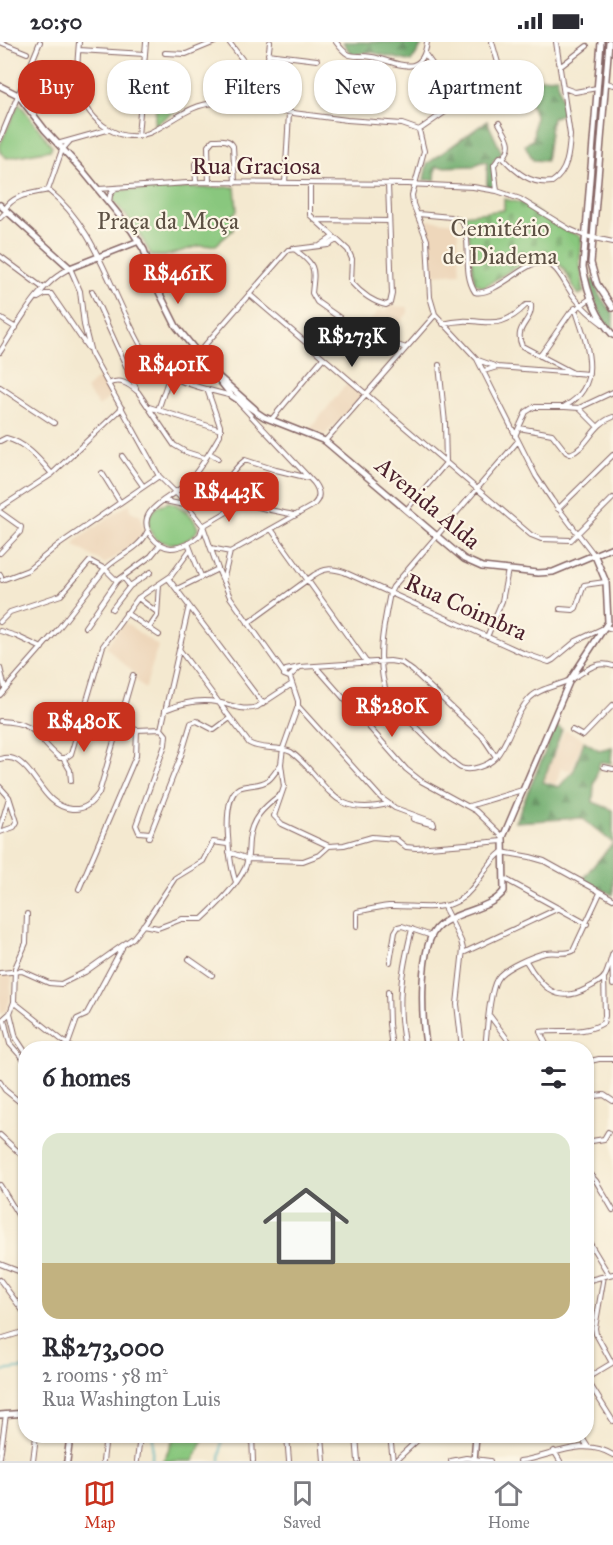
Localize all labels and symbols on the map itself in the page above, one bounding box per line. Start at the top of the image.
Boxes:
street label: Rua Graciosa [191,151,321,181]
park label: Praça da Moça [97,206,240,236]
park label: Cemitério de Diadema [442,213,558,271]
pin: R$461K [129,254,227,305]
pin: R$273K [303,317,401,368]
pin: R$401K [125,345,223,396]
street label: Avenida Alda [369,450,487,556]
pin: R$443K [180,472,278,523]
street label: Rua Coimbra [400,567,533,648]
pin: R$280K [343,687,441,738]
pin: R$480K [35,702,133,753]

